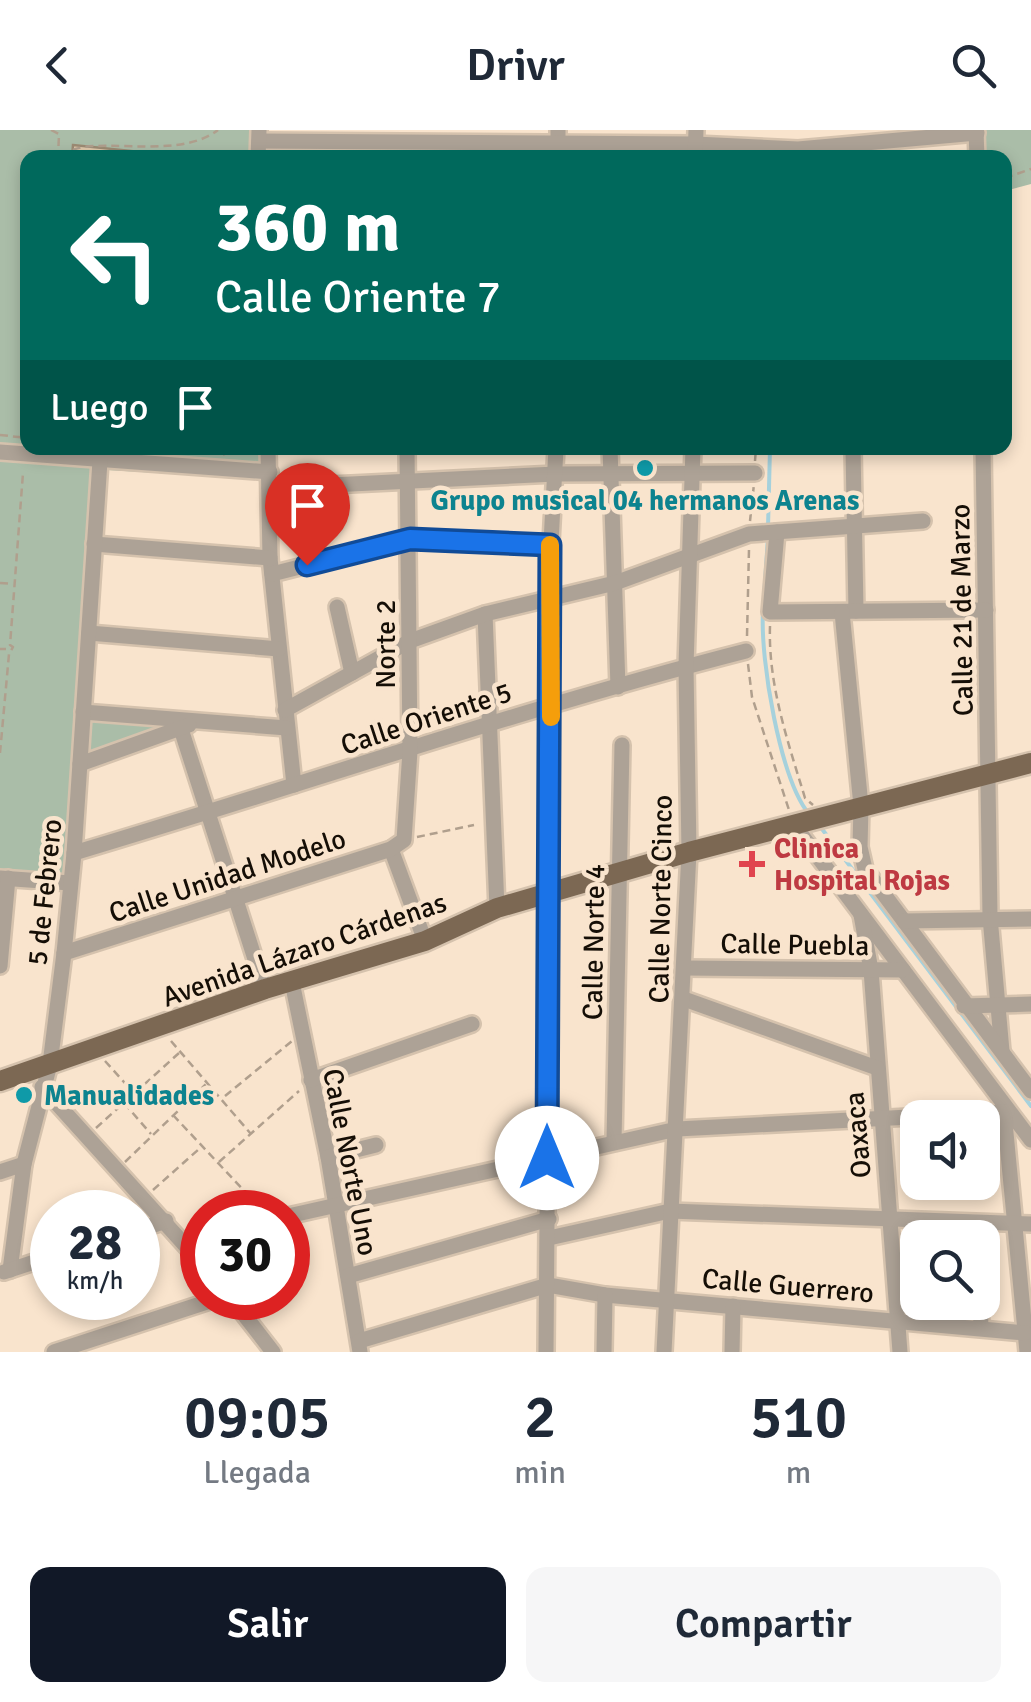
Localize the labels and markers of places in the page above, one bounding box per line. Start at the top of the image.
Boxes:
marker: Grupo musical 04 hermanos Arenas [634,457,656,479]
pin [265,463,350,566]
place label: Grupo musical 04 hermanos Arenas [431,484,859,518]
place label: Clinica Hospital Rojas [774,832,950,898]
marker: Clinica Hospital Rojas [739,851,765,877]
place label: Manualidades [44,1079,214,1113]
marker: Manualidades [13,1084,35,1106]

